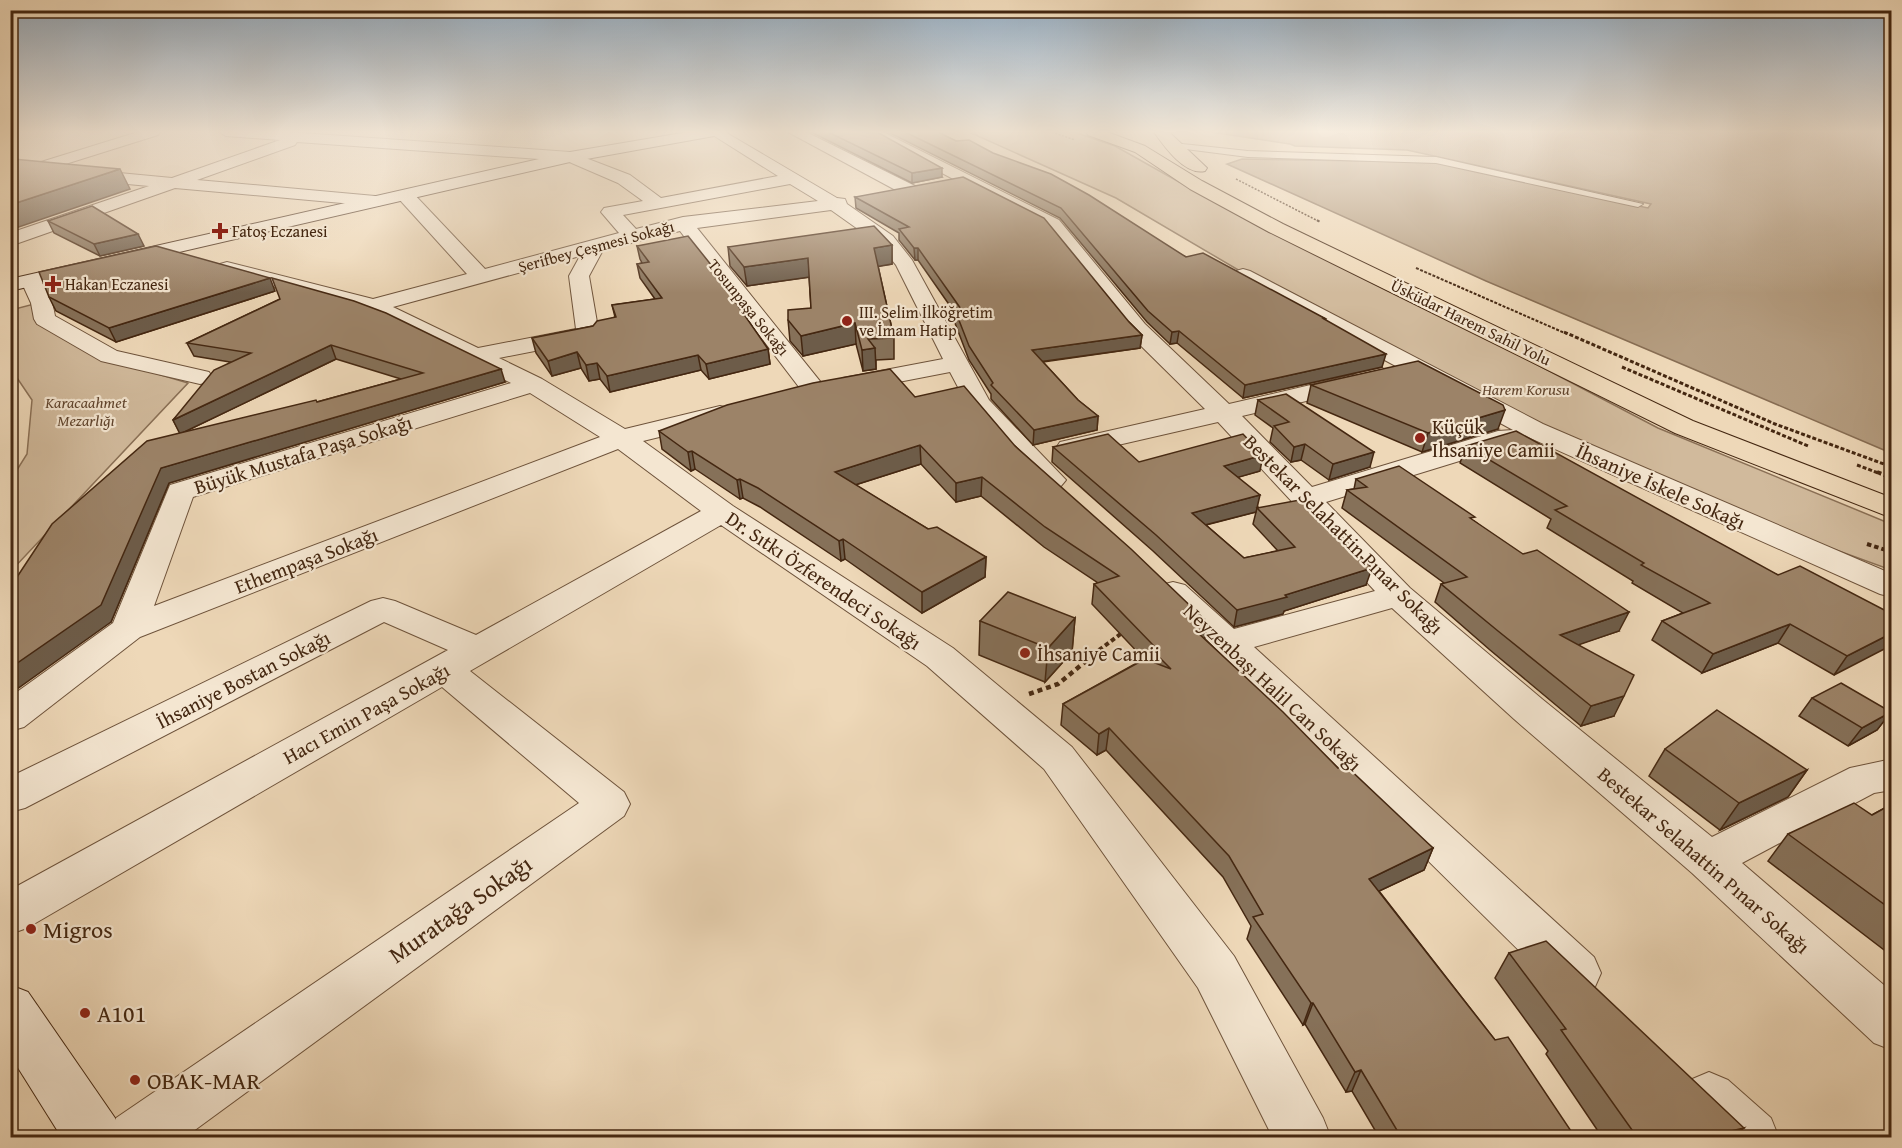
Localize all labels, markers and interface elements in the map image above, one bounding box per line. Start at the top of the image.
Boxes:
street label: Şerifbey Çeşmesi Sokağı [515,214,677,278]
place label: Fatoş Eczanesi [232,219,328,243]
marker: Fatoş Eczanesi [213,224,227,238]
street label: Tosunpaşa Sokağı [702,253,796,361]
place label: Hakan Eczanesi [65,272,169,296]
street label: Üsküdar Harem Sahil Yolu [1387,273,1555,371]
marker: Hakan Eczanesi [46,277,60,291]
place label: III. Selim İlköğretim ve İmam Hatip [859,300,993,342]
marker: III. Selim İlköğretim ve İmam Hatip [840,314,854,328]
park label: Harem Korusu [1481,377,1570,401]
park label: Karacaahmet Mezarlığı [44,390,128,432]
street label: Büyük Mustafa Paşa Sokağı [190,407,416,501]
place label: Küçük Ihsaniye Camii [1432,412,1555,464]
street label: Bestekar Selahattin Pınar Sokağı [1237,427,1451,641]
marker: Küçük Ihsaniye Camii [1413,431,1427,445]
street label: İhsaniye İskele Sokağı [1572,436,1751,537]
street label: Dr. Sıtkı Özferendeci Sokağı [720,504,928,657]
street label: Ethempaşa Sokağı [230,519,382,601]
street label: Neyzenbaşı Halil Can Sokağı [1177,596,1369,778]
street label: İhsaniye Bostan Sokağı [151,622,335,735]
place label: İhsaniye Camii [1037,639,1160,668]
marker: İhsaniye Camii [1018,646,1032,660]
street label: Hacı Emin Paşa Sokağı [277,655,455,771]
street label: Bestekar Selahattin Pınar Sokağı [1592,760,1817,961]
street label: Muratağa Sokağı [381,846,539,972]
place label: Migros [43,912,113,947]
marker: Migros [24,922,38,936]
place label: A101 [97,996,146,1031]
marker: A101 [78,1006,92,1020]
place label: OBAK-MAR [147,1063,260,1098]
marker: OBAK-MAR [128,1073,142,1087]

